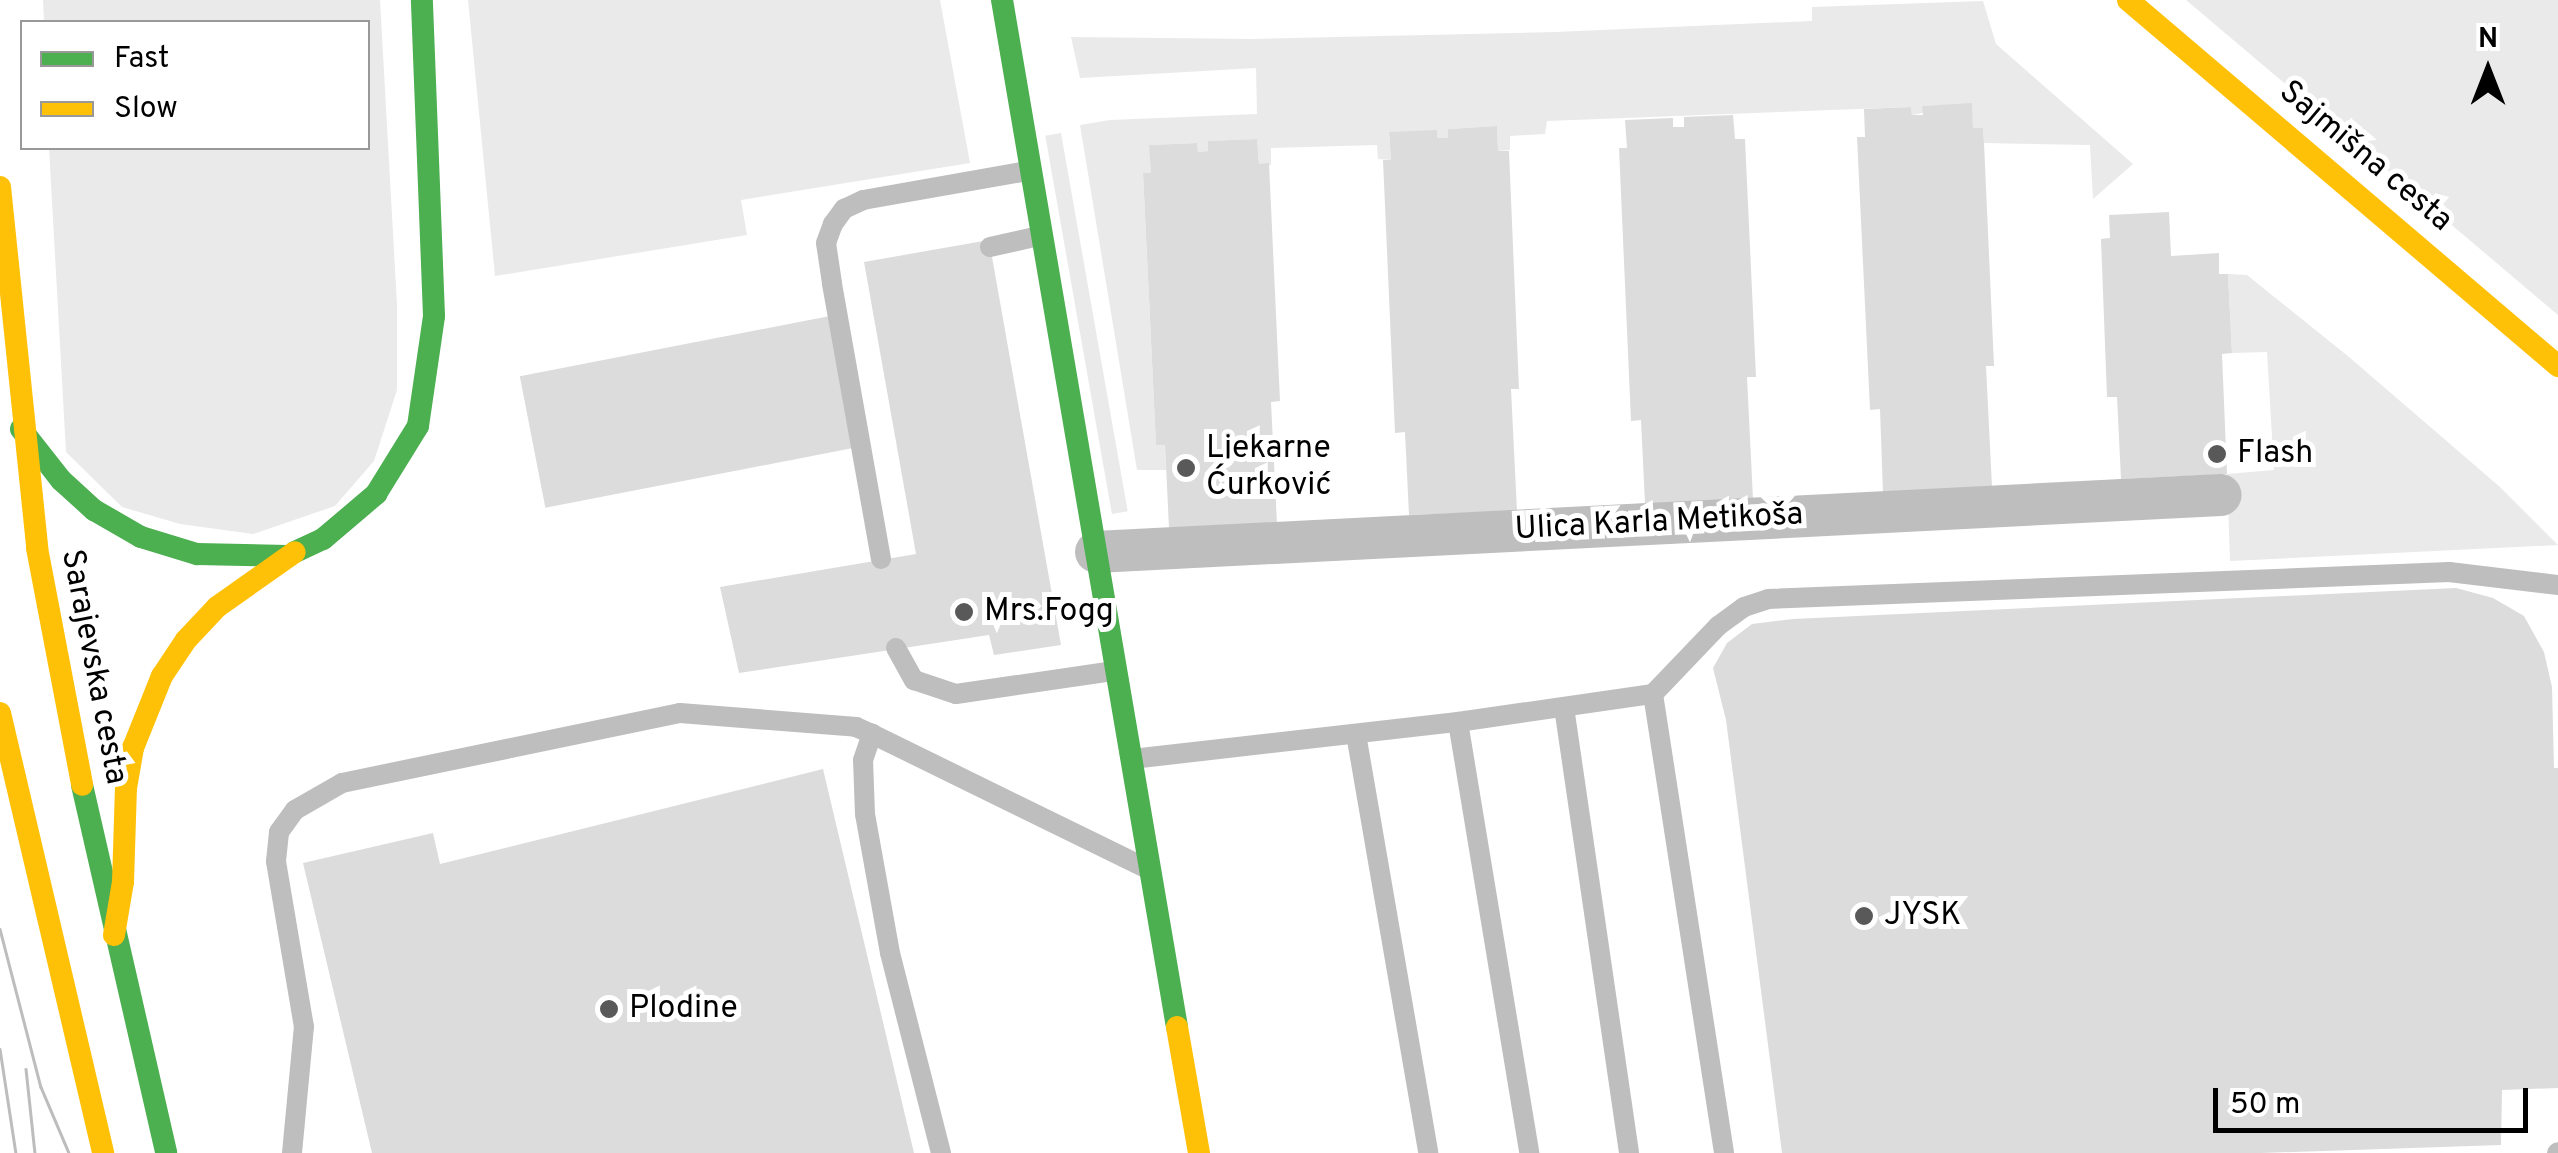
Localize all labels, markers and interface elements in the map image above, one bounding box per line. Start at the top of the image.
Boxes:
legend [20,20,370,150]
north arrow [2438,20,2538,120]
text: N [2478,22,2498,58]
text: Fast [114,41,169,78]
street label: Sajmišna cesta [2271,73,2459,241]
text: Slow [114,91,178,128]
place label: Ljekarne Ćurković [1206,431,1331,506]
place label: Flash [2237,435,2313,473]
marker: Flash [2206,443,2228,465]
marker: Ljekarne Ćurković [1175,457,1197,479]
street label: Ulica Karla Metikoša [1514,496,1804,550]
street label: Sarajevska cesta [51,546,135,788]
place label: Mrs.Fogg [984,593,1114,631]
marker: Mrs.Fogg [953,601,975,623]
place label: JYSK [1884,897,1961,935]
marker: JYSK [1853,905,1875,927]
place label: Plodine [629,990,738,1028]
marker: Plodine [598,998,620,1020]
scale bar [2218,1068,2533,1130]
text: 50 m [2230,1087,2300,1124]

